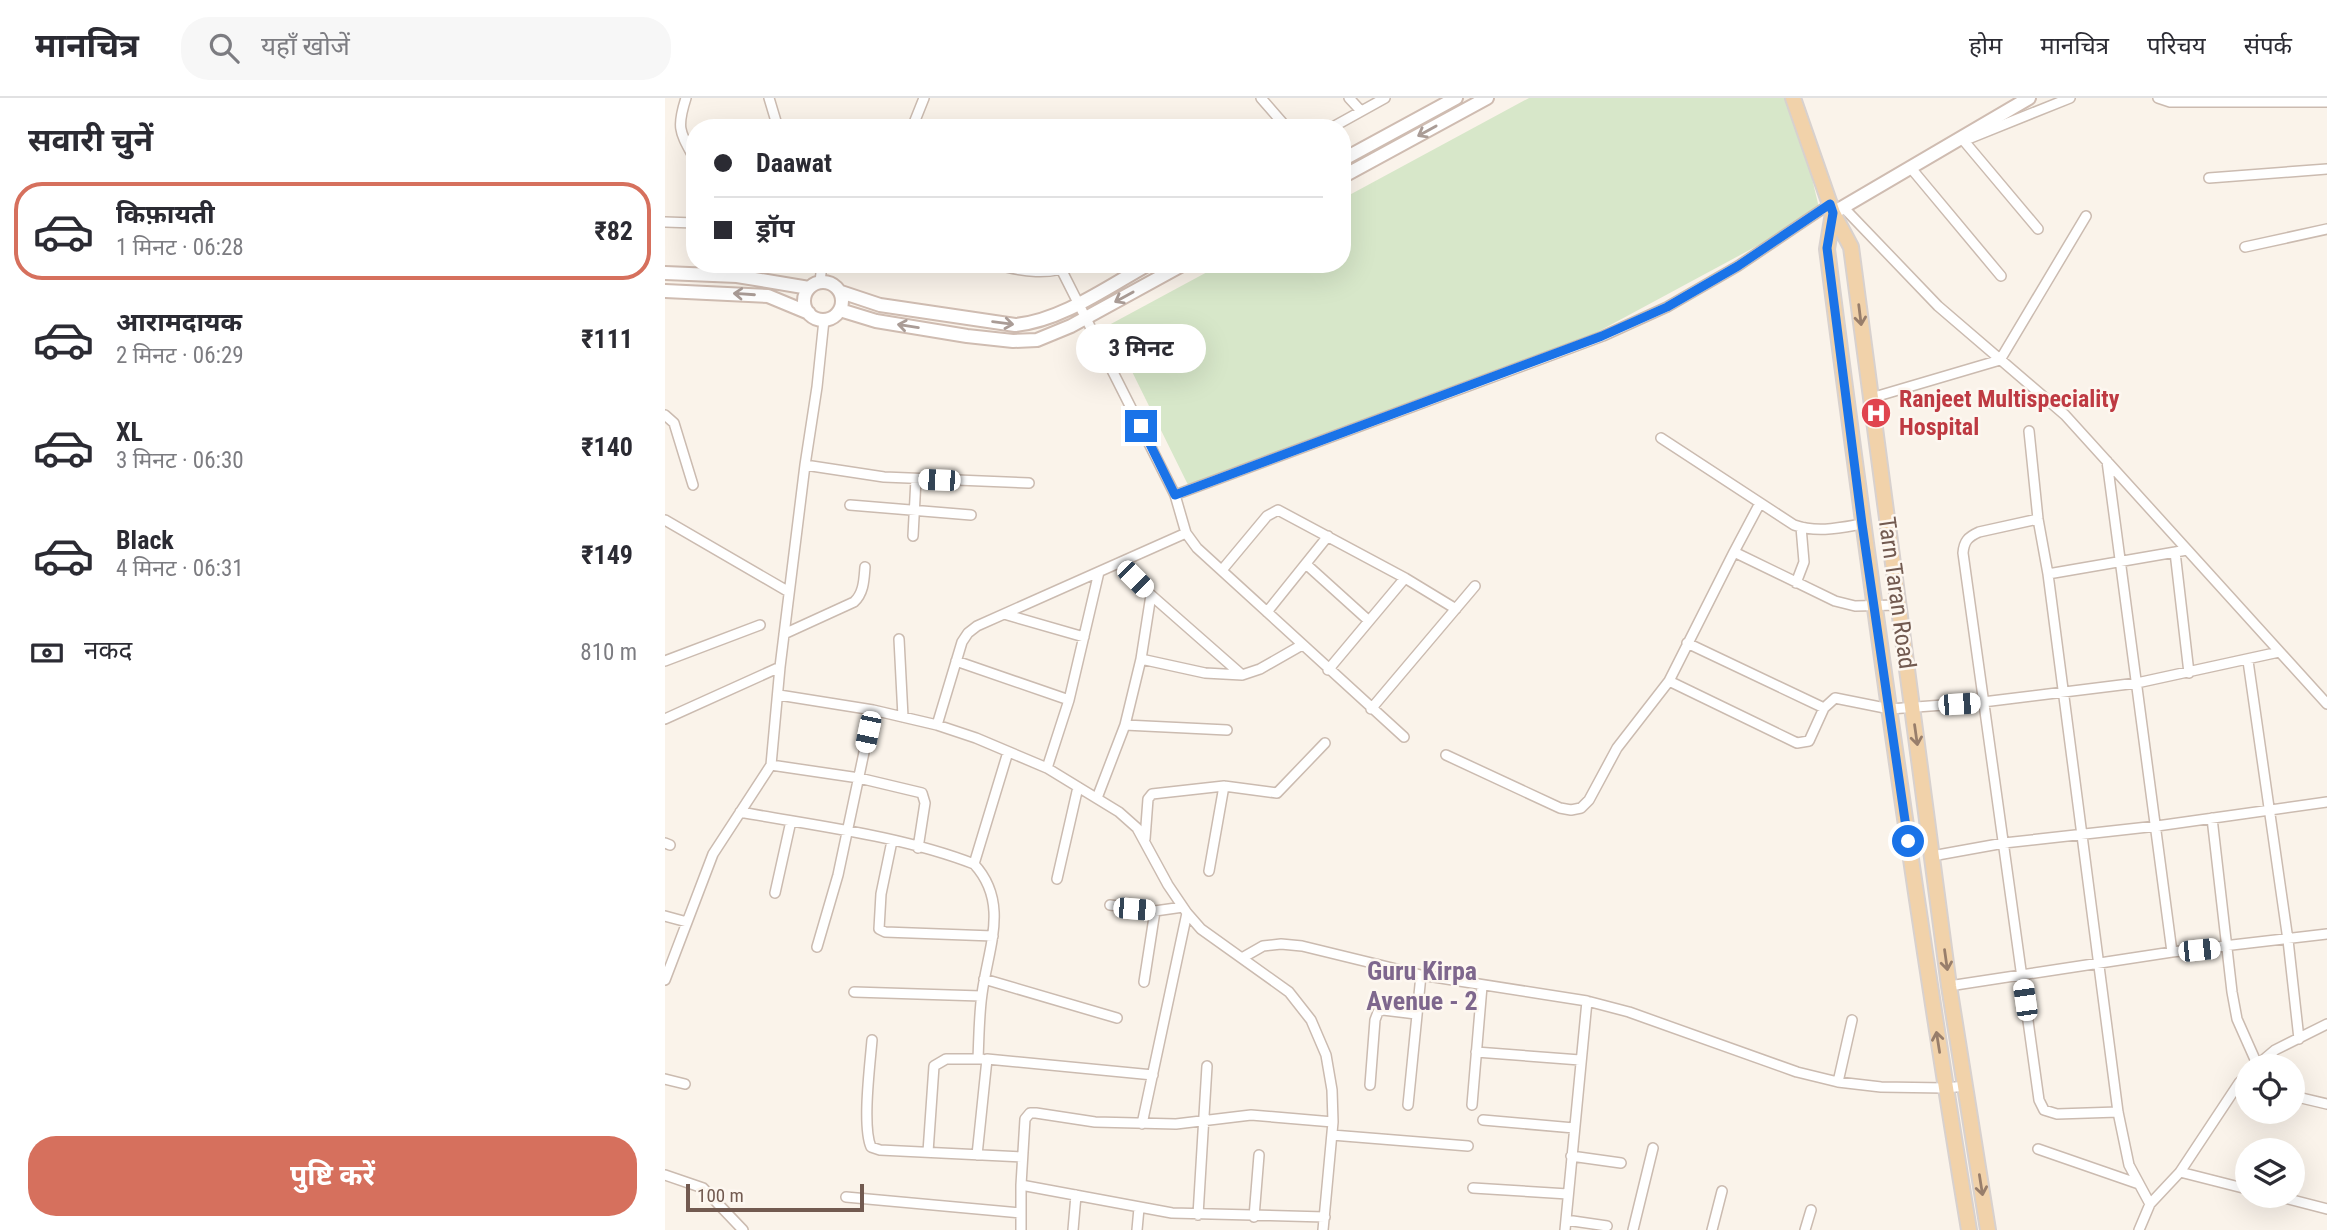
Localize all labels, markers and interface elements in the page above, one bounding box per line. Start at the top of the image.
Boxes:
search box [181,17,671,80]
text: मानचित्र [35,26,139,65]
icon: search [205,29,243,67]
text: यहाँ खोजें [261,31,350,61]
text: होम [1969,32,2002,60]
text: मानचित्र [2040,32,2109,60]
text: परिचय [2147,32,2206,60]
text: संपर्क [2244,32,2292,60]
text: सवारी चुनें [28,121,153,159]
one-way arrow [1418,124,1438,138]
text: Daawat [756,148,832,178]
text: किफ़ायती [116,199,215,229]
icon: car [32,200,95,263]
text: ड्रॉप [756,213,794,243]
text: ₹82 [594,216,633,246]
text: 1 मिनट · 06:28 [116,234,244,261]
one-way arrow [733,287,756,300]
one-way arrow [1114,291,1135,304]
one-way arrow [1853,303,1866,326]
text: आरामदायक [116,307,242,337]
icon: car [32,308,95,371]
one-way arrow [991,317,1014,330]
one-way arrow [897,320,919,333]
text: ₹111 [581,324,633,354]
callout: 3 मिनट [1076,324,1206,374]
text: 3 मिनट [1108,335,1174,362]
text: 2 मिनट · 06:29 [116,342,244,369]
place label: Ranjeet Multispeciality Hospital [1899,385,2120,441]
hospital icon: Ranjeet Multispeciality Hospital [1859,396,1893,430]
route end [1125,410,1157,442]
icon: car [32,416,95,479]
text: XL [116,417,143,447]
text: ₹140 [581,432,633,462]
text: 3 मिनट · 06:30 [116,447,244,474]
car [918,469,961,491]
street label: Tarn Taran Road [1872,515,1922,671]
icon: car [32,524,95,587]
text: Black [116,525,174,555]
text: ₹149 [581,540,633,570]
text: 4 मिनट · 06:31 [116,555,244,582]
car [1113,557,1158,601]
icon: cash [28,634,66,672]
text: नकद [84,635,132,665]
text: 810 m [580,639,637,666]
car [1938,692,1981,716]
car [854,709,883,755]
one-way arrow [1910,723,1923,746]
route start [1892,825,1924,857]
car [1113,897,1156,921]
car [2178,937,2221,963]
one-way arrow [1940,948,1953,971]
district label: Guru Kirpa Avenue - 2 [1366,956,1478,1016]
car [2012,978,2039,1022]
one-way arrow [1932,1031,1945,1054]
map controls [2235,1054,2305,1208]
button: locate [2235,1054,2305,1124]
button: पुष्टि करें [28,1136,637,1216]
button: layers [2235,1138,2305,1208]
one-way arrow [1975,1173,1988,1196]
scale bar [686,1181,865,1213]
text: 100 m [697,1184,744,1207]

